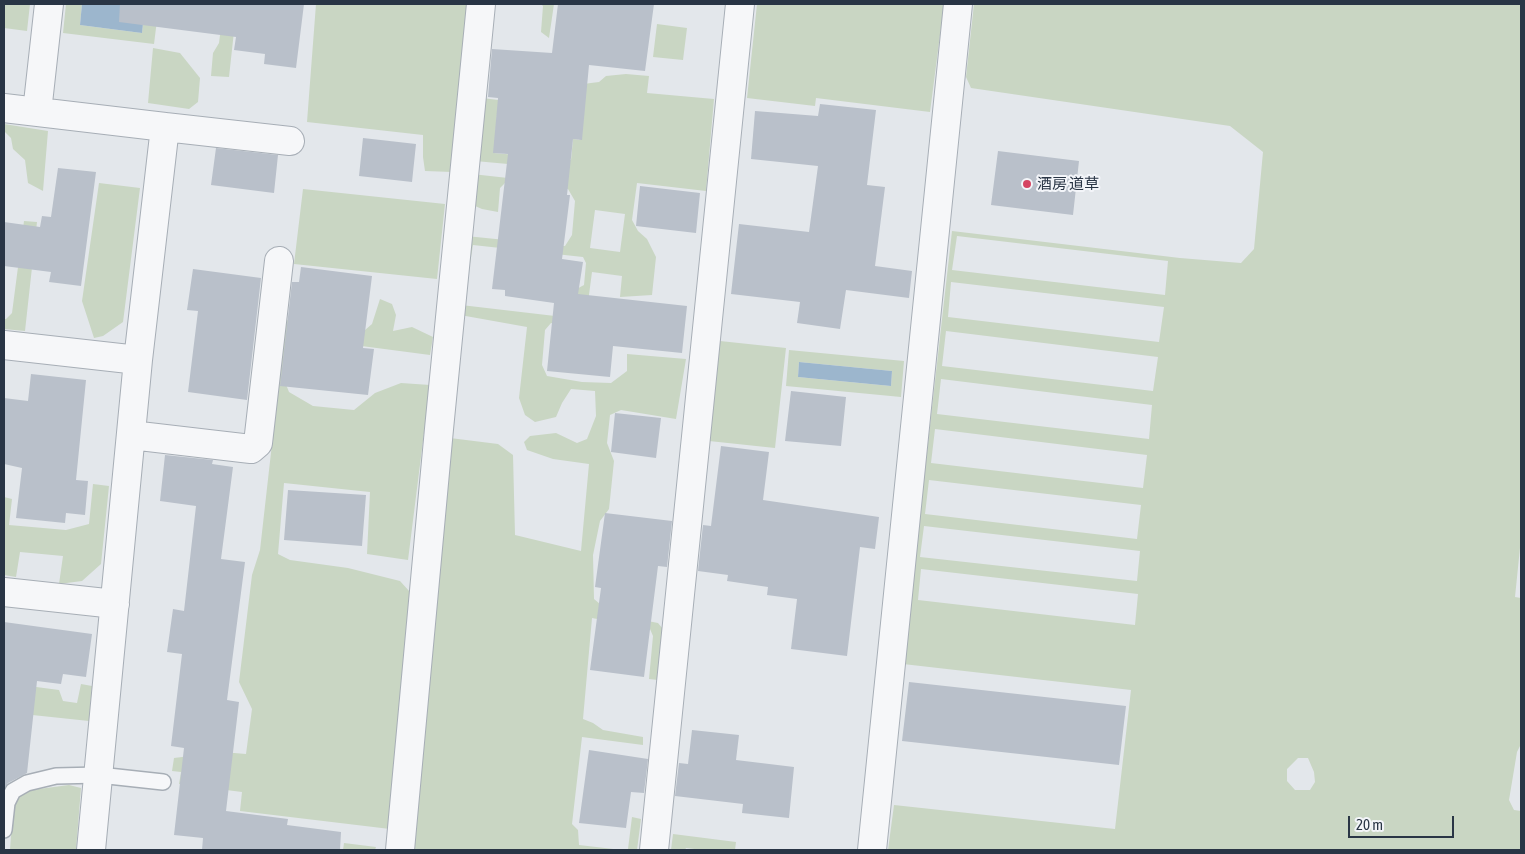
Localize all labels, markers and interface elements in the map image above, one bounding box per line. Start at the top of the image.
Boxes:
place label: 酒房 道草 [1037,175,1099,193]
marker: 酒房 道草 [1021,178,1033,190]
scale bar [1350,806,1456,838]
text: 20 m [1356,816,1383,833]

